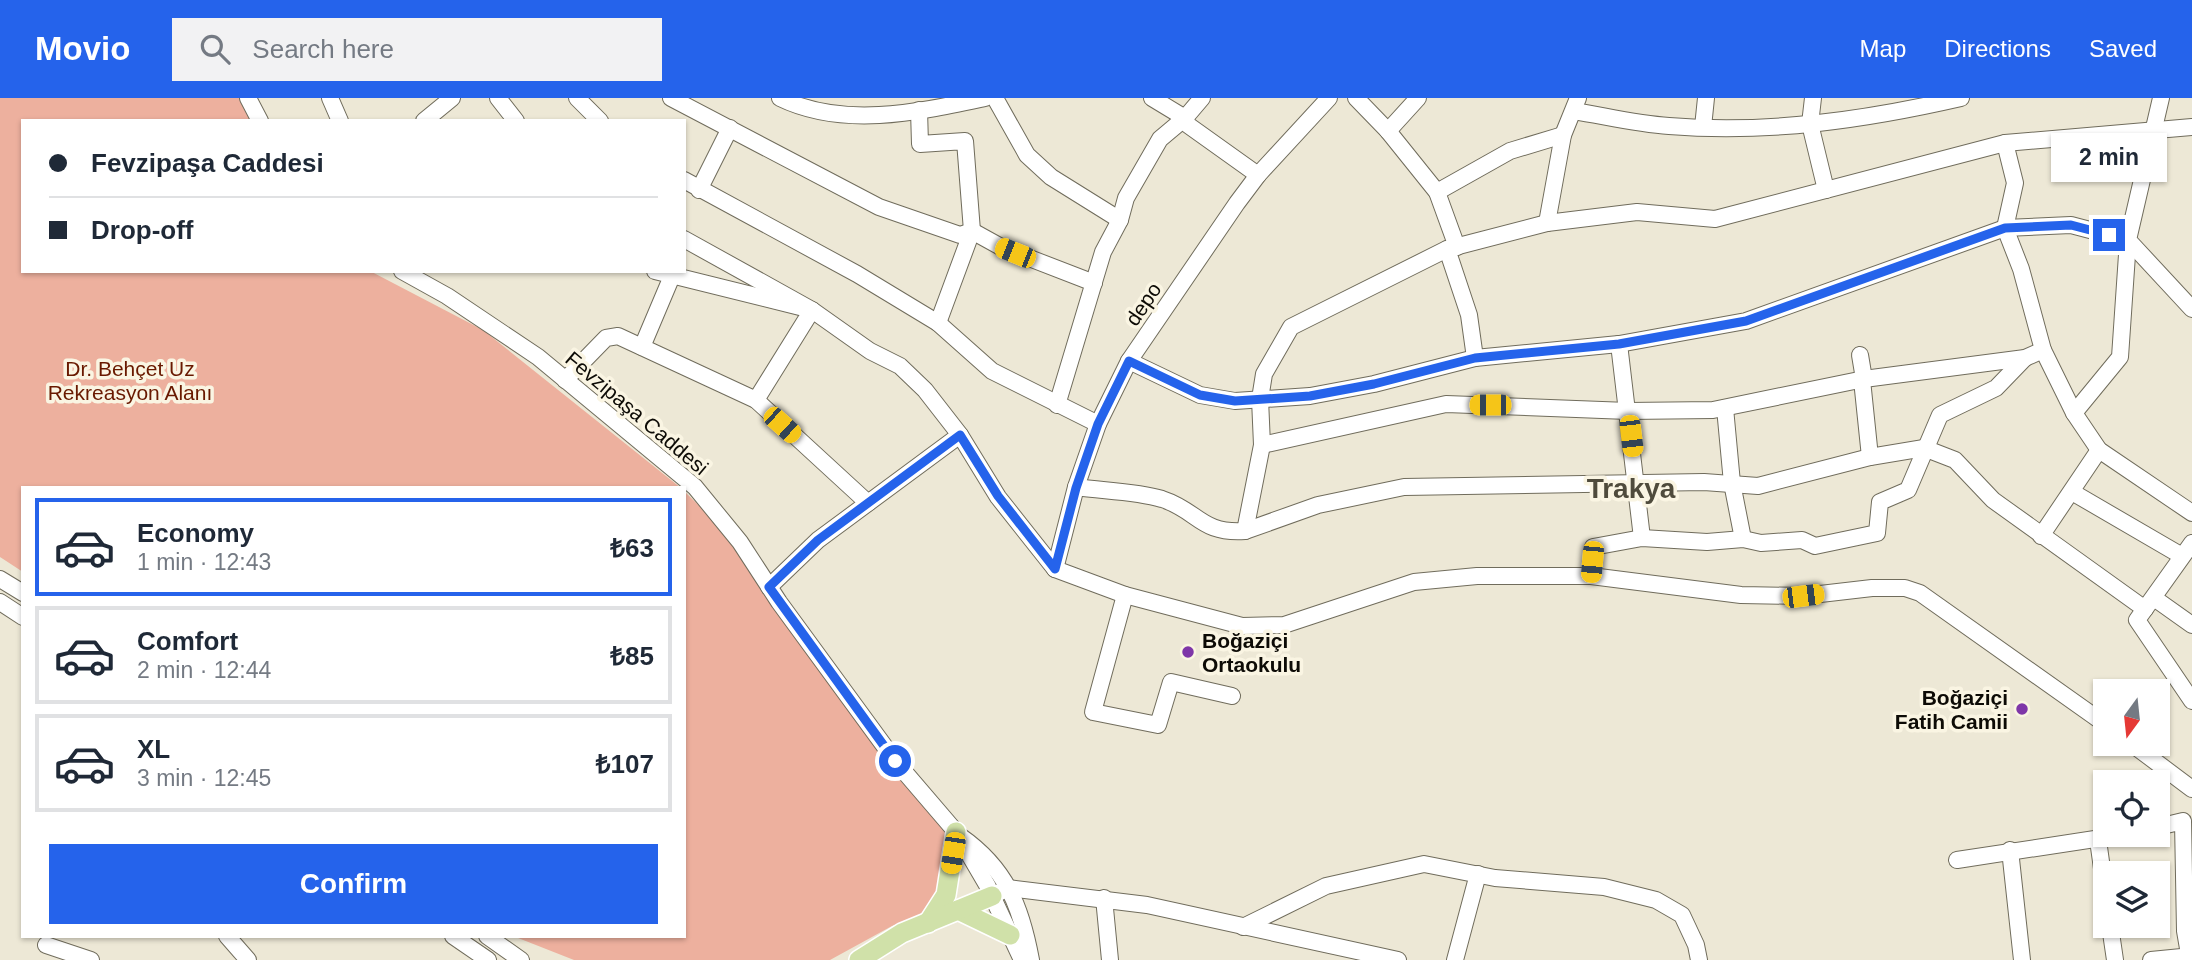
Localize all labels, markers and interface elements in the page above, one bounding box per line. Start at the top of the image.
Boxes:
search box [172,18,662,81]
text: Movio [35,30,130,67]
icon: search [196,30,234,68]
text: Search here [252,34,394,64]
text: Map [1860,35,1906,62]
text: Directions [1944,35,2051,62]
text: Saved [2089,35,2157,62]
callout: 2 min [2051,134,2167,183]
text: 2 min [2079,144,2139,170]
text: Fevzipaşa Caddesi [91,148,324,178]
text: Drop-off [91,215,194,245]
route end [2093,219,2125,251]
car [992,235,1039,271]
street label: depo [1120,278,1166,330]
street label: Fevzipaşa Caddesi [561,347,713,479]
park label: Dr. Behçet Uz Rekreasyon Alanı [48,357,212,404]
car [1470,395,1512,416]
car [760,403,805,447]
car [1619,414,1644,458]
district label: Trakya [1587,473,1676,504]
icon: car [53,516,116,579]
text: Economy [137,518,254,548]
text: ₺63 [610,533,654,563]
car [1580,540,1605,584]
text: 1 min · 12:43 [137,549,271,575]
car [1781,583,1826,609]
icon: car [53,624,116,687]
text: Comfort [137,626,238,656]
place label: Boğaziçi Ortaokulu [1202,629,1301,676]
text: ₺85 [610,641,654,671]
marker: Boğaziçi Ortaokulu [1180,644,1196,660]
text: 2 min · 12:44 [137,657,271,683]
north arrow [2093,679,2170,756]
map controls [2093,679,2170,938]
place label: Boğaziçi Fatih Camii [1895,686,2008,733]
marker: Boğaziçi Fatih Camii [2014,701,2030,717]
icon: car [53,732,116,795]
text: XL [137,734,170,764]
route start [879,745,911,777]
text: ₺107 [596,749,654,779]
text: 3 min · 12:45 [137,765,271,791]
button: locate [2093,770,2170,847]
car [940,831,967,875]
button: Confirm [49,844,658,924]
button: layers [2093,861,2170,938]

